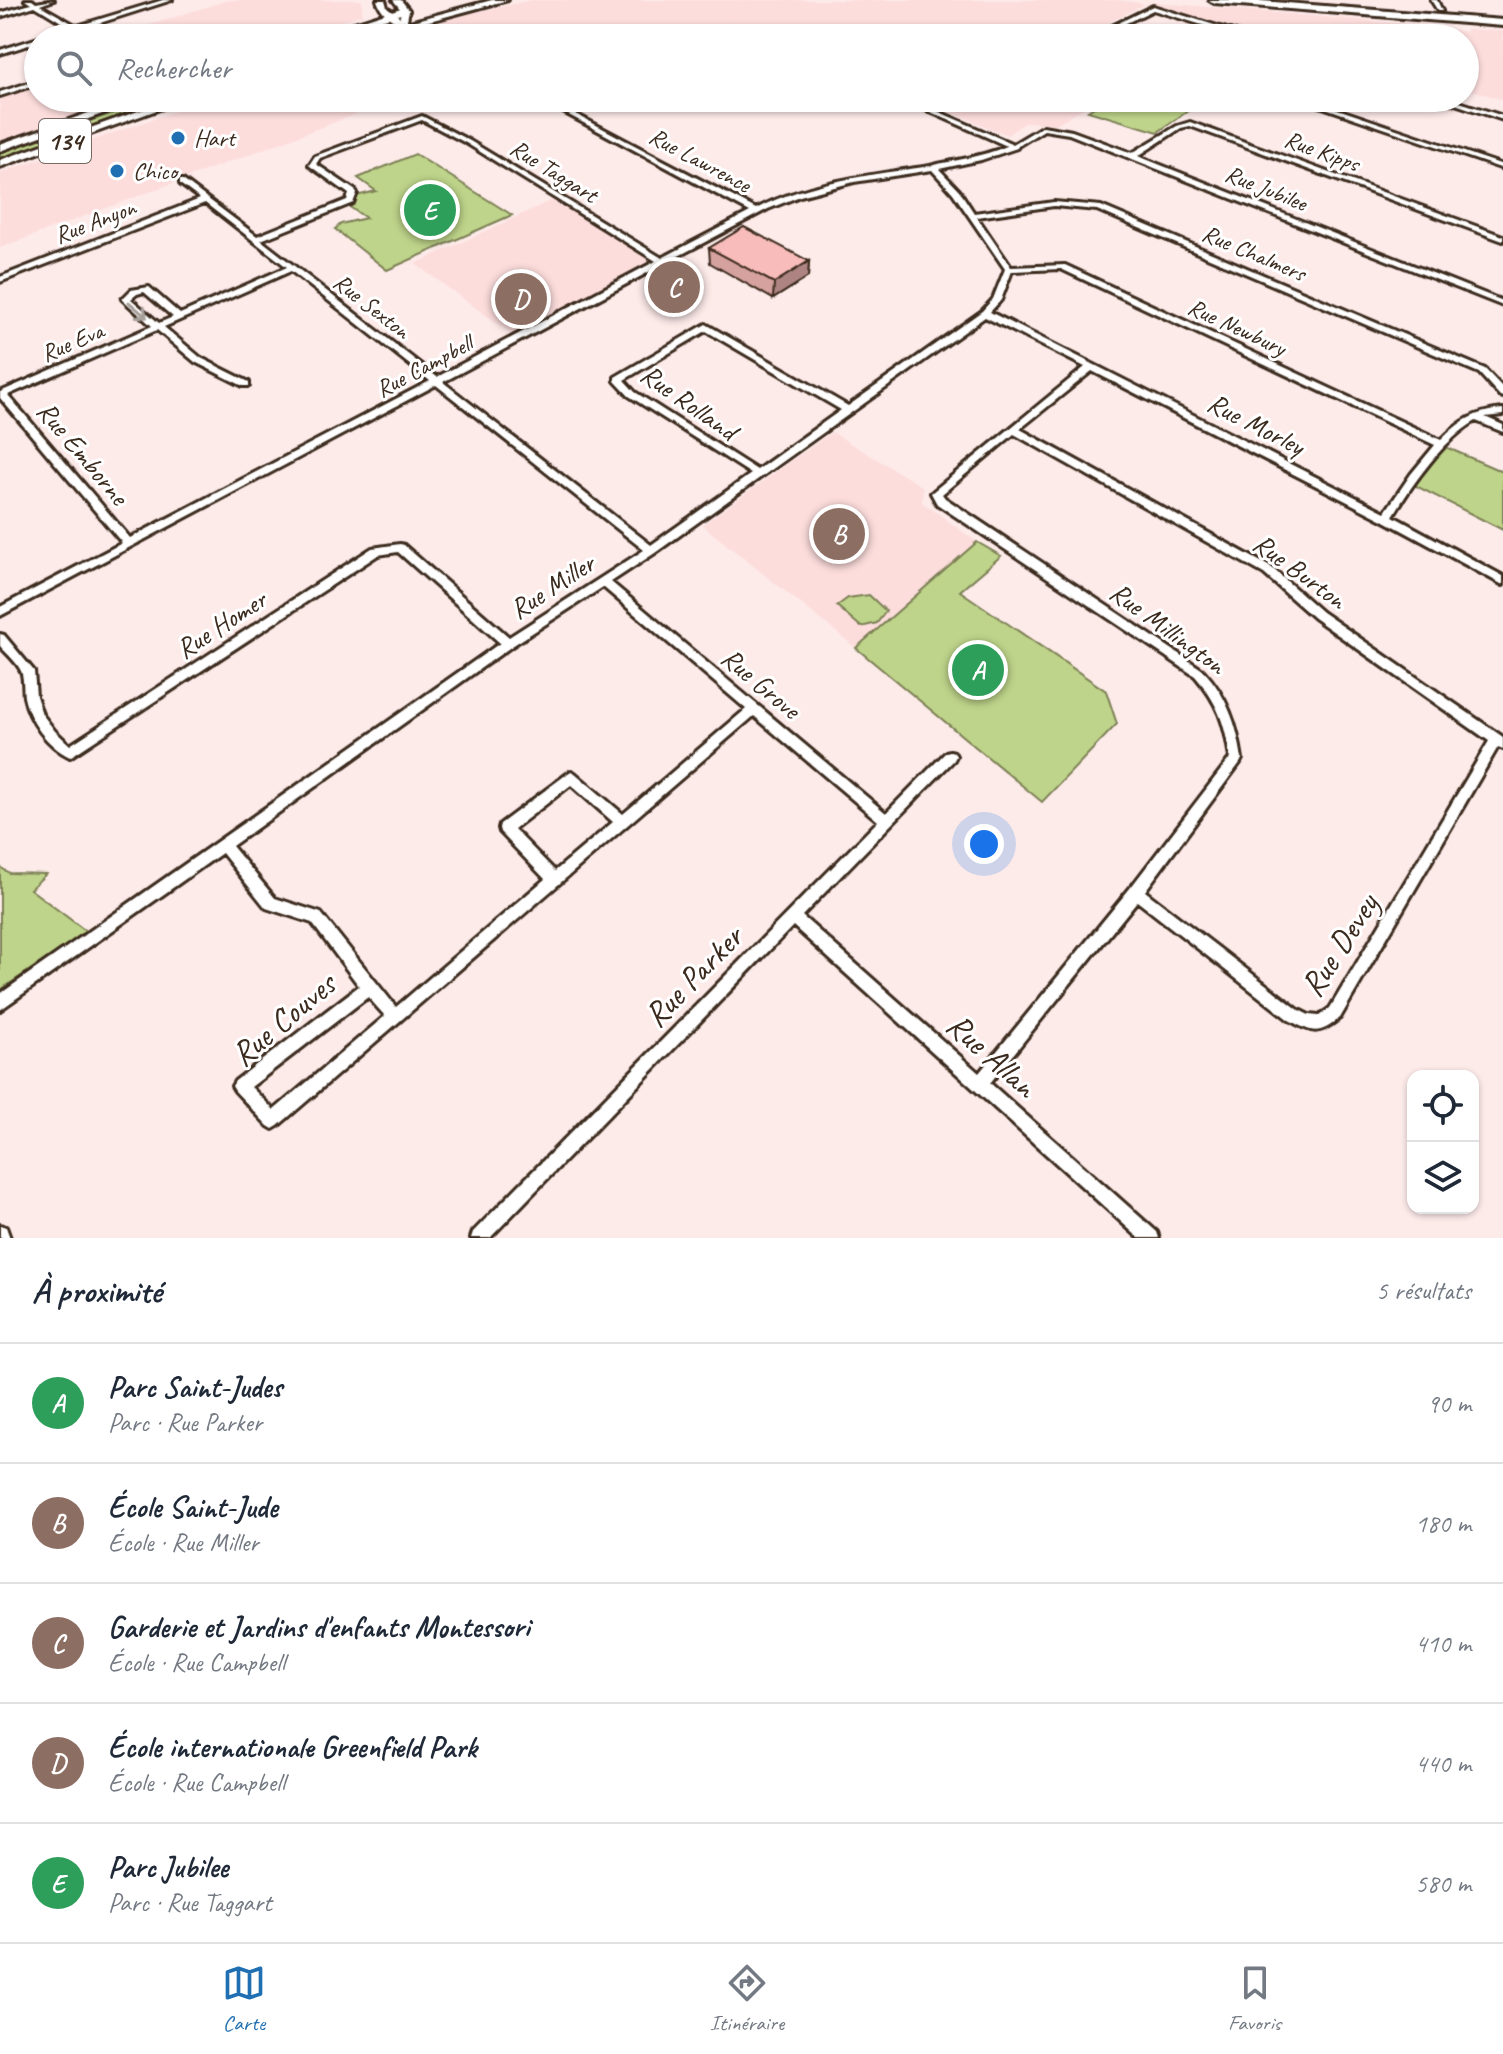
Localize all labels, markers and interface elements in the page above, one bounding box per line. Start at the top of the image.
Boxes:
search box [24,24,1479,112]
icon: search [52,46,96,90]
text: Rechercher [116,49,231,87]
road number: 134 [39,119,91,163]
street label: Rue Lawrence [644,121,758,200]
place label: Hart [194,123,237,153]
street label: Rue Kipps [1281,124,1365,179]
marker: Hart [169,129,187,147]
street label: Rue Taggart [505,133,605,211]
place label: Chico [133,156,179,186]
street label: Rue Jubilee [1221,158,1313,219]
marker: Chico [108,162,126,180]
pin: E [404,180,456,240]
street label: Rue Anyon [50,191,141,250]
street label: Rue Chalmers [1198,218,1312,289]
pin: C [648,257,700,317]
street label: Rue Sexton [327,267,417,346]
pin: D [495,269,547,329]
street label: Rue Newbury [1183,291,1292,363]
one-way arrow [127,301,148,319]
street label: Rue Eva [36,315,110,368]
street label: Rue Campbell [371,326,481,404]
street label: Rue Rolland [634,356,747,450]
street label: Rue Morley [1202,385,1312,464]
street label: Rue Emborne [29,394,138,513]
pin: B [813,504,865,564]
street label: Rue Burton [1246,525,1355,617]
street label: Rue Miller [503,545,603,626]
street label: Rue Millington [1103,574,1234,683]
street label: Rue Homer [169,581,274,666]
street label: Rue Grove [714,640,809,727]
pin: A [952,640,1004,700]
your location [964,824,1004,864]
street label: Rue Devey [1290,884,1389,1004]
street label: Rue Parker [634,914,754,1036]
street label: Rue Couves [222,961,346,1075]
street label: Rue Allan [938,1003,1047,1108]
map controls [1407,1070,1479,1214]
button: locate [1407,1070,1479,1142]
button: layers [1407,1142,1479,1214]
text: À proximité [32,1269,161,1312]
text: 5 résultats [1376,1274,1471,1307]
text: Parc Saint-Judes [108,1368,282,1406]
text: A [51,1387,65,1420]
text: 90 m [1427,1387,1471,1420]
text: Parc · Rue Parker [108,1406,262,1439]
text: École Saint-Jude [108,1488,278,1526]
text: B [51,1507,65,1540]
text: 180 m [1415,1507,1471,1540]
text: École · Rue Miller [108,1526,259,1559]
text: Garderie et Jardins d'enfants Montessori [108,1608,530,1646]
text: C [52,1627,64,1660]
text: 410 m [1415,1627,1471,1660]
text: École · Rue Campbell [108,1646,285,1679]
text: École internationale Greenfield Park [108,1728,477,1766]
text: D [50,1747,66,1780]
text: 440 m [1415,1747,1471,1780]
text: École · Rue Campbell [108,1766,285,1799]
text: Parc Jubilee [108,1848,228,1886]
text: E [51,1867,65,1900]
text: 580 m [1415,1867,1471,1900]
text: Parc · Rue Taggart [108,1886,272,1919]
tab: Carte [222,1961,266,2037]
tab: Itinéraire [710,1961,784,2037]
tab: Favoris [1228,1961,1281,2037]

